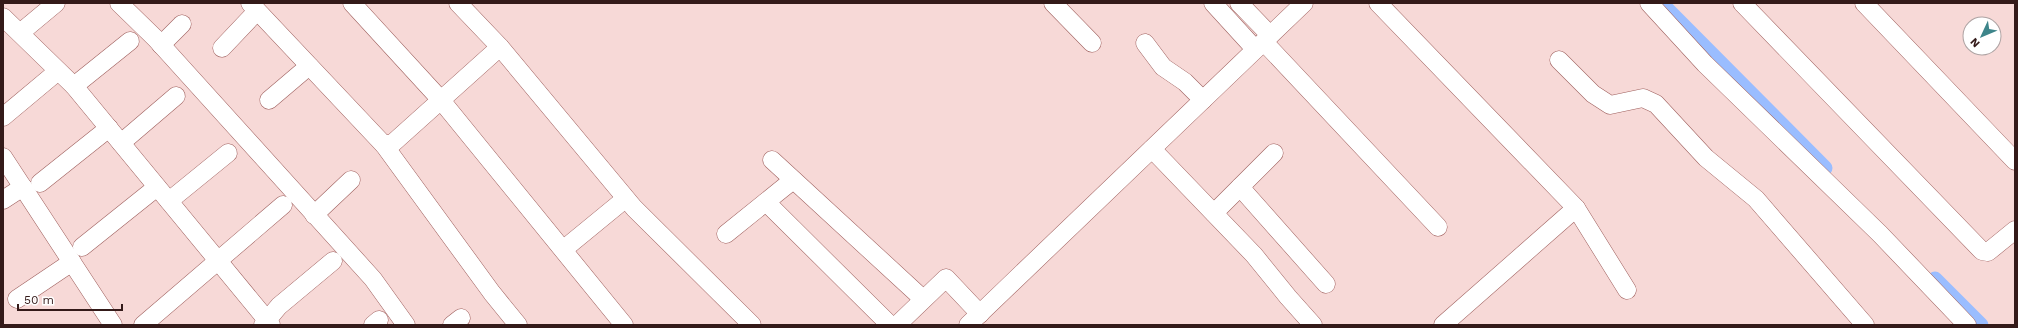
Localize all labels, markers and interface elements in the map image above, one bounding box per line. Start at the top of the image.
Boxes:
north arrow [1962,16,2002,56]
text: N [1968,35,1983,50]
scale bar [18,286,122,312]
text: 50 m [24,293,54,307]

